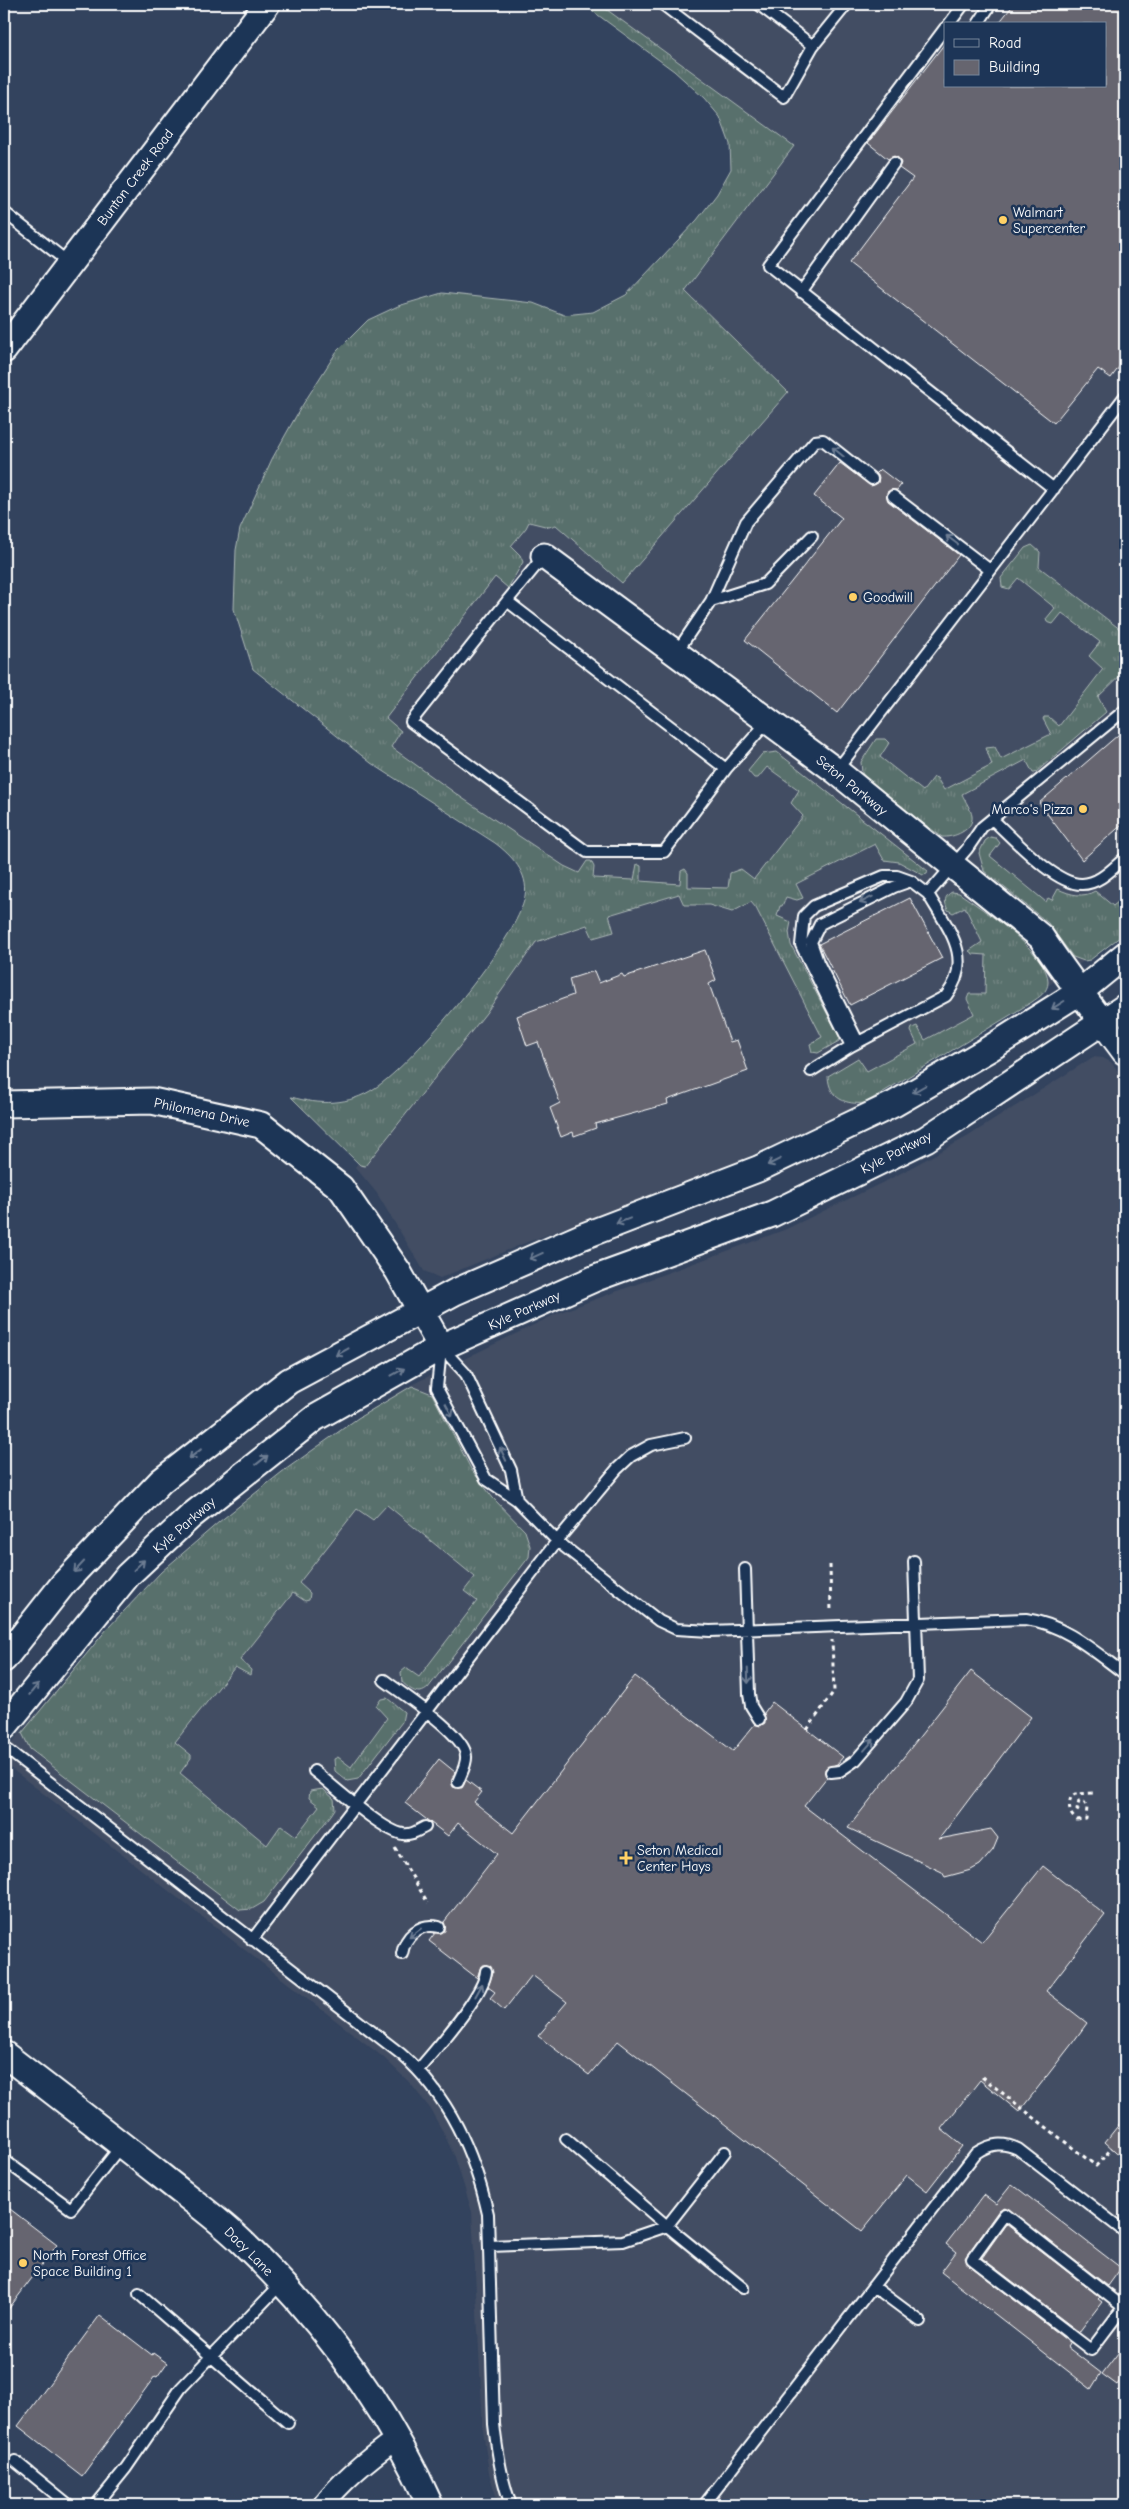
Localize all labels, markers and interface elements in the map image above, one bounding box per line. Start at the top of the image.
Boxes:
legend [944,22,1106,88]
text: Road [989,34,1021,52]
text: Building [989,58,1040,76]
street label: Bunton Creek Road [94,126,177,229]
place label: Walmart Supercenter [1013,204,1086,237]
marker: Walmart Supercenter [997,214,1009,226]
one-way arrow [832,446,845,457]
one-way arrow [945,535,959,545]
place label: Goodwill [863,589,913,606]
marker: Goodwill [847,591,859,603]
street label: Seton Parkway [813,752,891,820]
place label: Marco's Pizza [991,801,1073,818]
marker: Marco's Pizza [1077,803,1089,815]
one-way arrow [859,896,874,905]
one-way arrow [1052,1001,1066,1011]
one-way arrow [913,1085,927,1095]
street label: Philomena Drive [153,1094,251,1131]
street label: Kyle Parkway [858,1127,935,1178]
one-way arrow [767,1157,782,1167]
one-way arrow [615,1217,631,1226]
one-way arrow [529,1252,544,1262]
street label: Kyle Parkway [485,1287,564,1334]
one-way arrow [336,1347,350,1357]
one-way arrow [390,1366,405,1376]
one-way arrow [444,1403,454,1418]
one-way arrow [498,1447,508,1462]
one-way arrow [189,1449,202,1460]
one-way arrow [255,1454,268,1465]
street label: Kyle Parkway [150,1493,220,1557]
one-way arrow [132,1559,145,1571]
one-way arrow [73,1561,85,1573]
one-way arrow [744,1668,753,1684]
one-way arrow [29,1683,40,1696]
one-way arrow [863,1738,875,1751]
place label: Seton Medical Center Hays [637,1842,722,1875]
marker: Seton Medical Center Hays [619,1851,633,1865]
one-way arrow [408,1928,422,1938]
one-way arrow [474,1983,484,1998]
street label: Dacy Lane [221,2223,277,2279]
place label: North Forest Office Space Building 1 [33,2247,147,2280]
marker: North Forest Office Space Building 1 [17,2257,29,2269]

